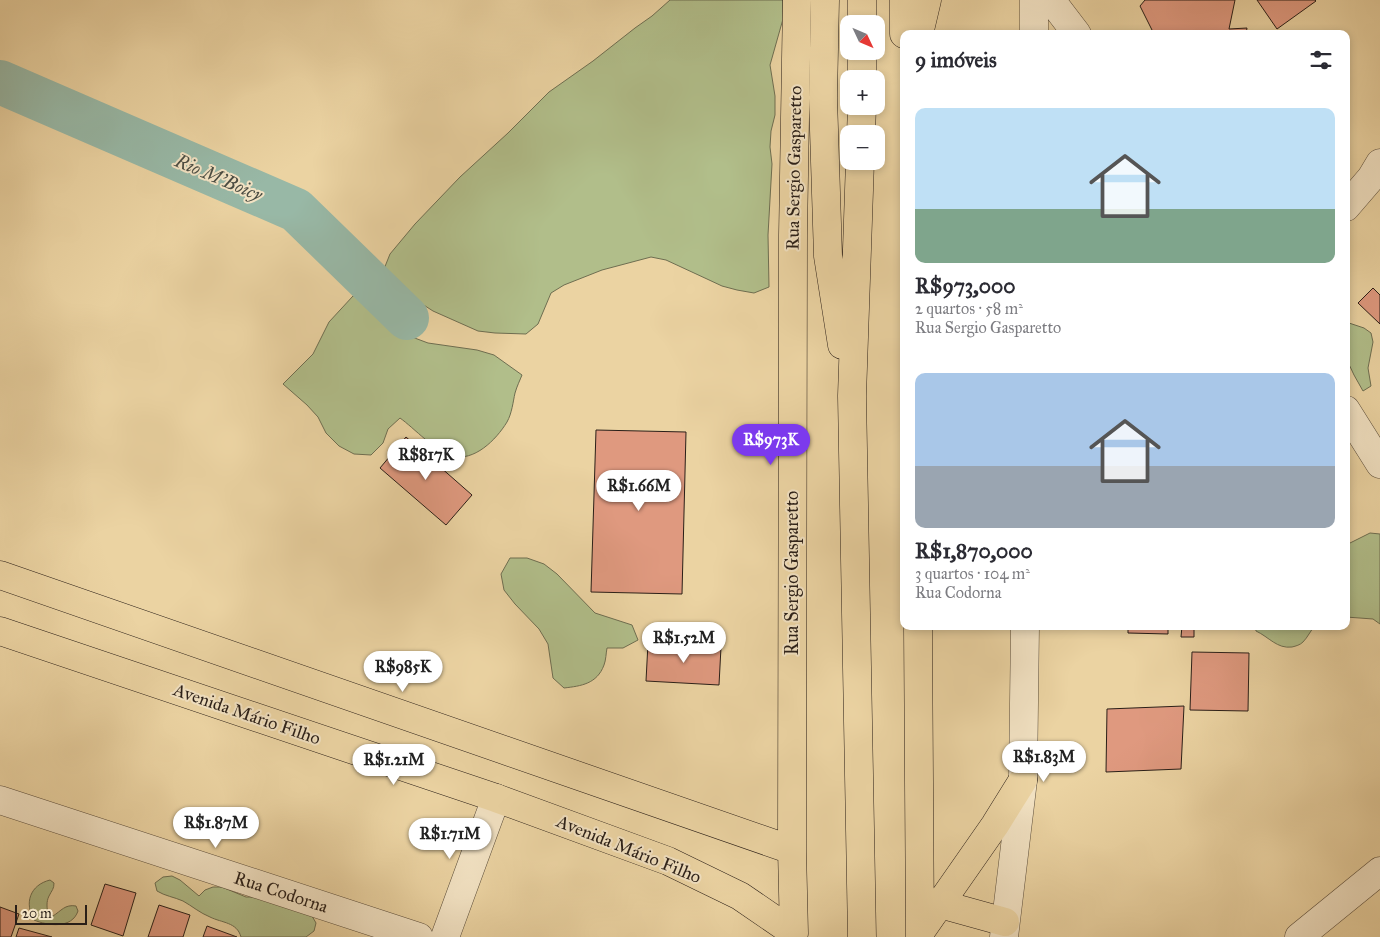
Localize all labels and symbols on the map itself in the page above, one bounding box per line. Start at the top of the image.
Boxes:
north arrow [840,15,885,60]
street label: Rua Sergio Gasparetto [782,86,807,250]
water label: Rio M'Boicy [171,148,267,206]
pin: R$973K [730,424,812,466]
pin: R$817K [385,438,467,481]
pin: R$1.66M [593,470,685,512]
street label: Rua Sergio Gasparetto [781,491,804,655]
pin: R$1.52M [638,622,730,664]
pin: R$985K [362,650,444,693]
street label: Avenida Mário Filho [170,678,323,749]
pin: R$1.83M [998,740,1090,783]
pin: R$1.21M [348,744,440,786]
pin: R$1.87M [170,806,262,849]
street label: Avenida Mário Filho [553,810,705,888]
pin: R$1.71M [404,818,496,860]
street label: Rua Codorna [231,866,331,918]
scale bar [15,902,88,925]

